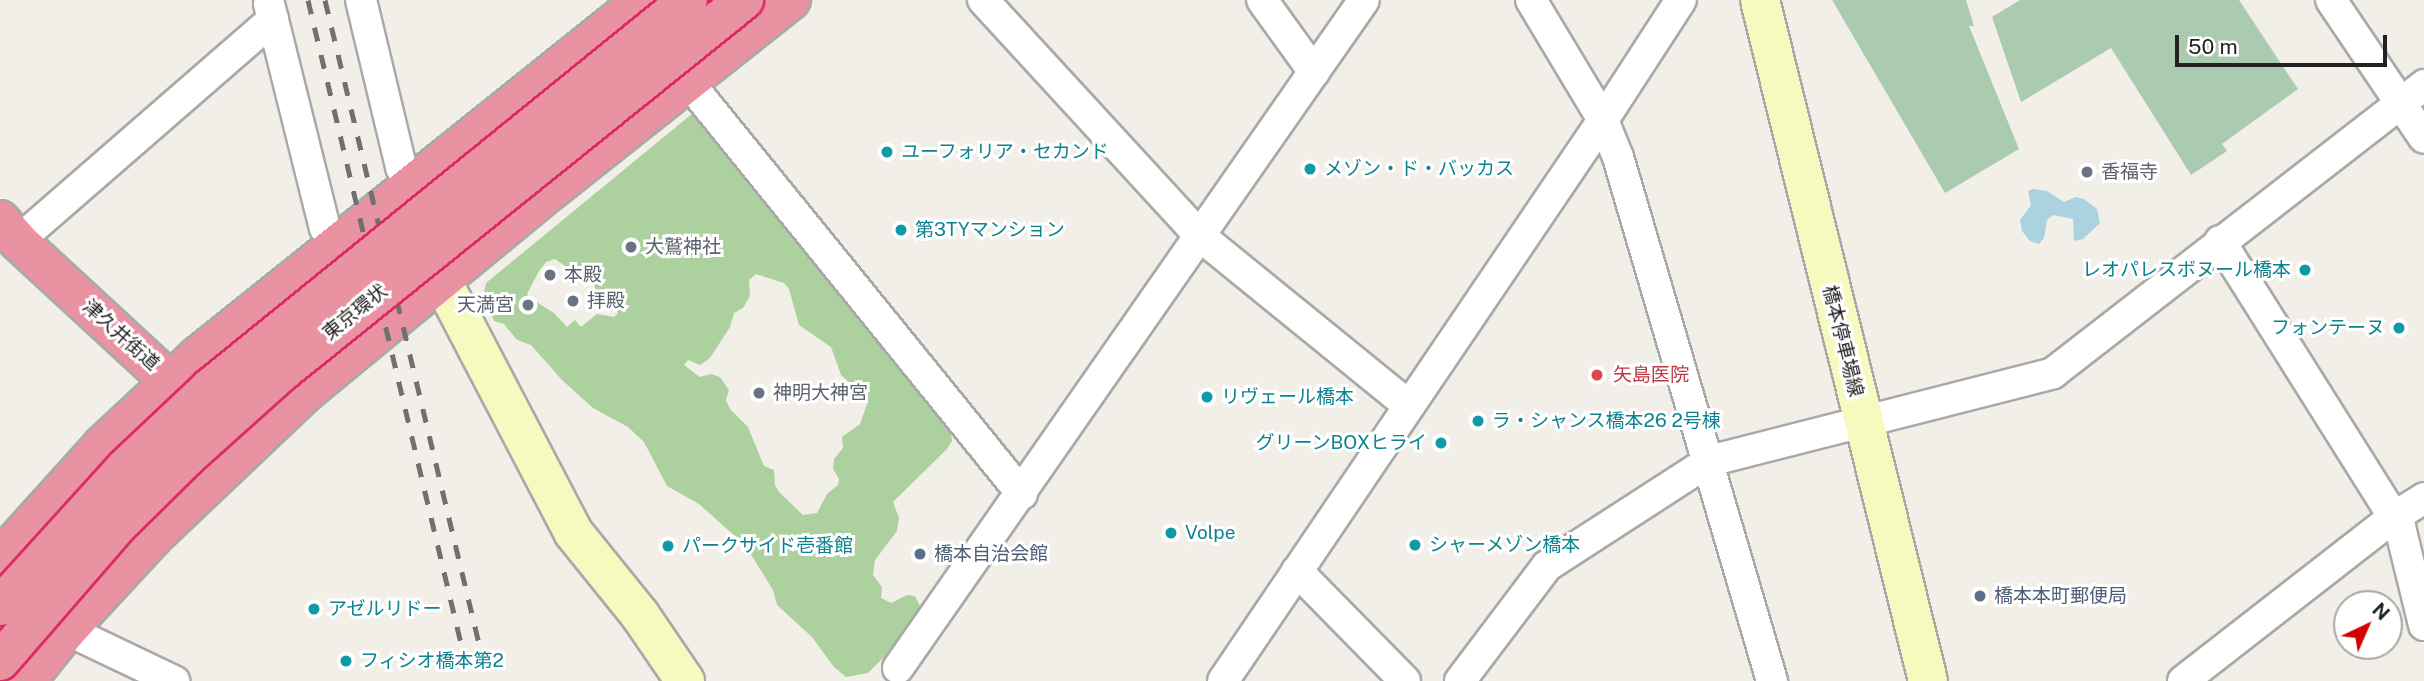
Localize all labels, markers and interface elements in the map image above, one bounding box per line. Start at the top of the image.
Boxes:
scale bar [2179,21,2391,65]
text: 50 m [2188,34,2238,59]
place label: ユーフォリア・セカンド [901,141,1110,163]
marker: ユーフォリア・セカンド [879,144,895,160]
place label: メゾン・ド・バッカス [1324,158,1514,180]
marker: メゾン・ド・バッカス [1302,161,1318,177]
place label: 香福寺 [2101,161,2158,183]
marker: 香福寺 [2079,164,2095,180]
place label: 第3TYマンション [915,219,1065,241]
marker: 第3TYマンション [893,222,909,238]
place label: 大鷲神社 [645,236,721,258]
marker: 大鷲神社 [623,239,639,255]
place label: レオパレスボヌール橋本 [2082,259,2291,281]
marker: レオパレスボヌール橋本 [2297,262,2313,278]
place label: 本殿 [564,264,602,286]
marker: 本殿 [542,267,558,283]
street label: 東京環状 [318,279,392,345]
street label: 橋本停車場線 [1818,283,1868,399]
place label: 拝殿 [587,290,625,312]
marker: 拝殿 [565,293,581,309]
place label: 天満宮 [457,294,514,316]
street label: 津久井街道 [78,295,164,375]
marker: 天満宮 [520,297,536,313]
place label: フォンテーヌ [2271,317,2385,339]
marker: フォンテーヌ [2391,320,2407,336]
place label: 矢島医院 [1613,364,1689,386]
marker: 矢島医院 [1587,365,1607,385]
place label: 神明大神宮 [773,382,868,404]
marker: 神明大神宮 [751,385,767,401]
place label: リヴェール橋本 [1221,386,1354,408]
marker: リヴェール橋本 [1199,389,1215,405]
place label: ラ・シャンス橋本26 2号棟 [1492,410,1721,432]
marker: ラ・シャンス橋本26 2号棟 [1470,413,1486,429]
place label: グリーンBOXヒライ [1255,432,1427,454]
marker: グリーンBOXヒライ [1433,435,1449,451]
place label: Volpe [1185,522,1235,544]
marker: Volpe [1163,525,1179,541]
place label: シャーメゾン橋本 [1429,534,1581,556]
place label: パークサイド壱番館 [682,535,853,557]
marker: シャーメゾン橋本 [1407,537,1423,553]
marker: パークサイド壱番館 [660,538,676,554]
place label: 橋本自治会館 [934,543,1048,565]
marker: 橋本自治会館 [912,546,928,562]
place label: 橋本本町郵便局 [1994,585,2127,607]
marker: 橋本本町郵便局 [1972,588,1988,604]
north arrow [2333,590,2403,660]
place label: アゼルリドー [328,598,442,620]
text: N [2368,598,2394,624]
marker: アゼルリドー [306,601,322,617]
place label: フィシオ橋本第2 [360,650,504,672]
marker: フィシオ橋本第2 [338,653,354,669]

